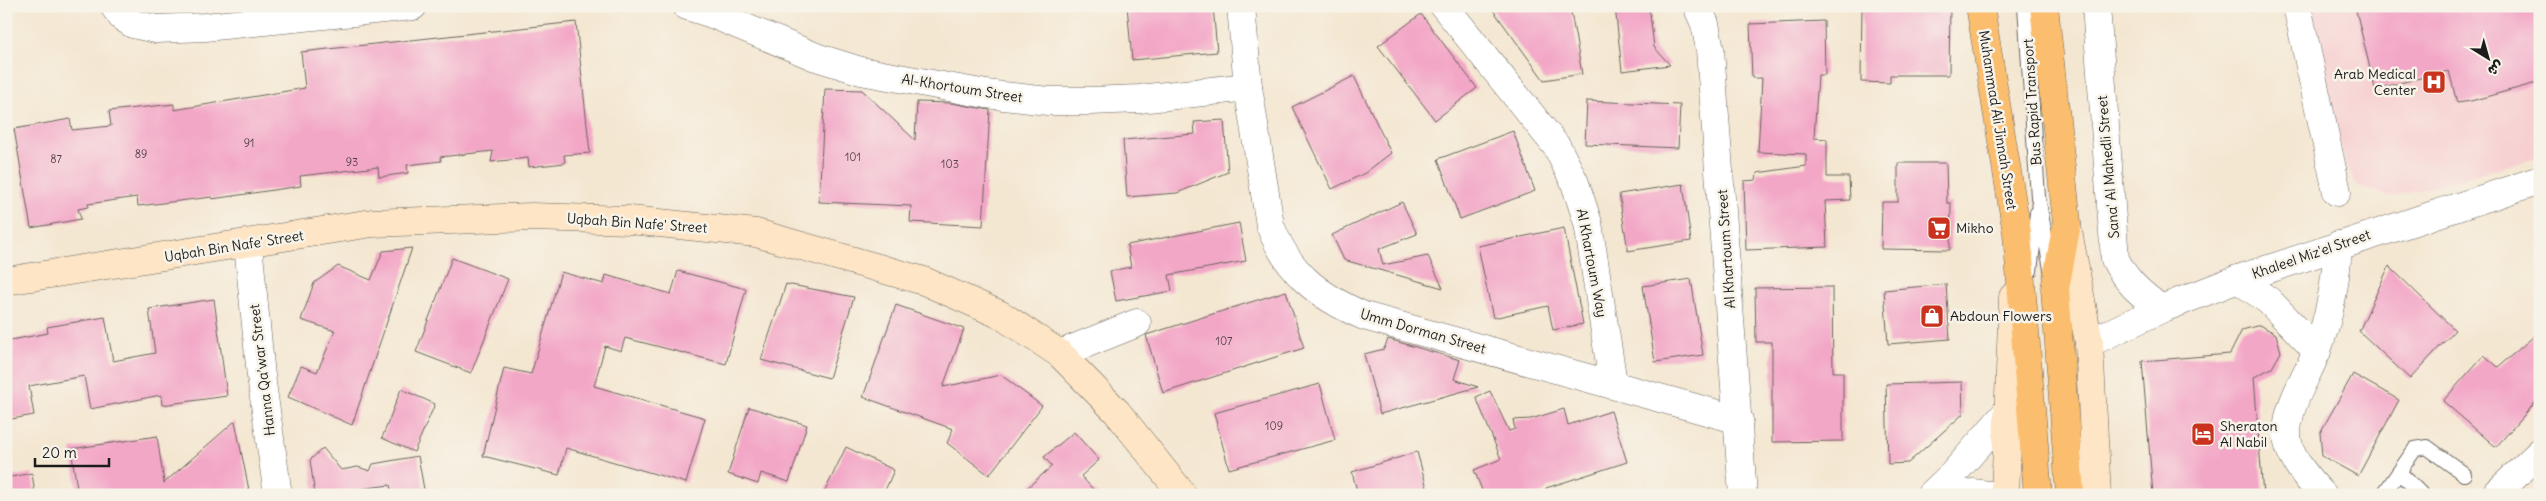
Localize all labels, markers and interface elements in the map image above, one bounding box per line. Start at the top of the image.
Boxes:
street label: Muhammad Ali Jinnah Street [1975,29,2021,211]
north arrow [2464,32,2514,82]
street label: Bus Rapid Transport [2019,38,2045,166]
text: ش [2484,57,2507,80]
place label: Arab Medical Center [2334,65,2416,99]
hospital icon: Arab Medical Center [2421,69,2447,95]
street label: Al-Khortoum Street [900,70,1024,106]
street label: Sana' Al Mahedli Street [2093,95,2123,239]
house number: 91 [244,136,254,150]
house number: 89 [135,147,147,161]
house number: 101 [845,150,861,164]
house number: 87 [50,152,62,166]
house number: 93 [346,155,358,169]
house number: 103 [941,157,959,171]
street label: Al Khartoum Street [1713,188,1739,309]
street label: Al Khartoum Way [1573,207,1611,319]
street label: Uqbah Bin Nafe' Street [566,209,708,237]
supermarket icon: Mikho [1926,215,1952,241]
place label: Mikho [1956,219,1994,237]
street label: Khaleel Miz'el Street [2249,225,2373,283]
street label: Uqbah Bin Nafe' Street [163,226,305,266]
street label: Hanna Qa’war Street [245,303,279,437]
shop icon: Abdoun Flowers [1919,303,1945,329]
street label: Umm Dorman Street [1358,304,1488,358]
place label: Abdoun Flowers [1950,307,2052,325]
house number: 107 [1216,334,1233,348]
place label: Sheraton Al Nabil [2220,417,2278,451]
house number: 109 [1265,419,1283,433]
hotel icon: Sheraton Al Nabil [2190,421,2216,447]
scale bar [35,436,109,468]
text: 20 m [42,443,77,462]

